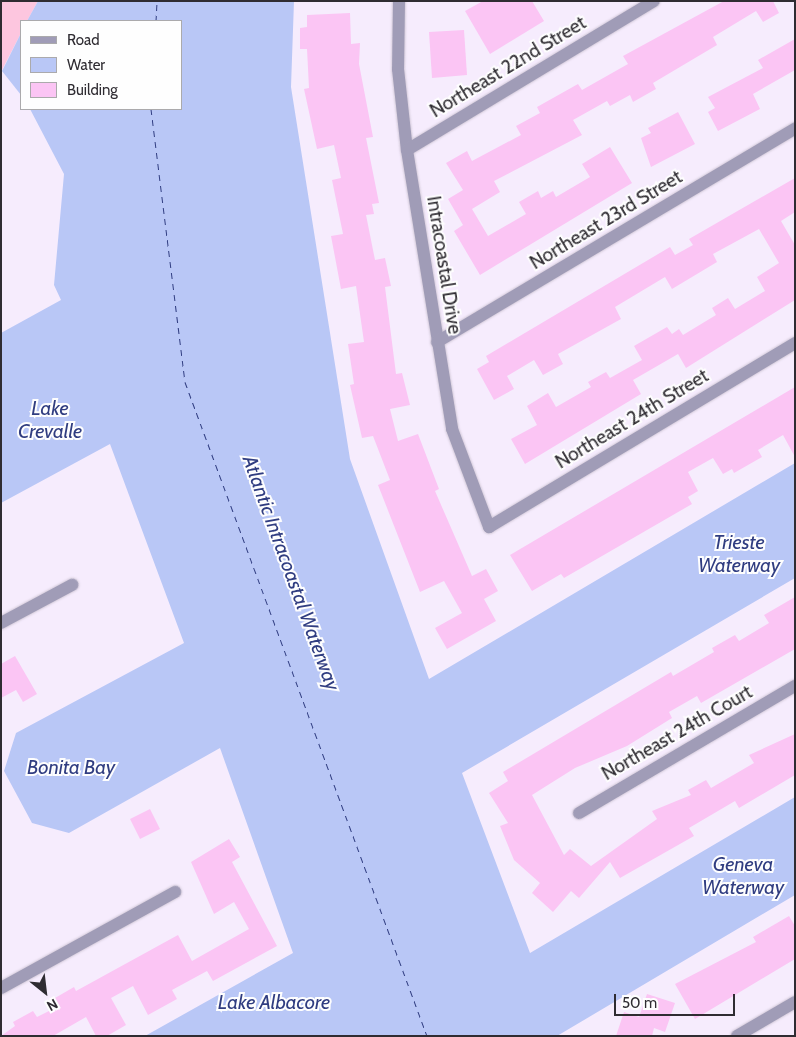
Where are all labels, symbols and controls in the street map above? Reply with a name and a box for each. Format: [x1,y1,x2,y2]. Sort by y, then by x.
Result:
street label: Northeast 22nd Street [426,11,590,123]
legend [20,20,182,110]
text: Road [67,31,100,49]
text: Water [67,56,105,74]
text: Building [67,81,118,99]
street label: Northeast 23rd Street [526,166,686,274]
street label: Intracoastal Drive [422,194,466,336]
street label: Northeast 24th Street [551,364,713,474]
water label: Lake Crevalle [18,397,82,444]
water label: Atlantic Intracoastal Waterway [237,452,345,694]
water label: Trieste Waterway [698,530,780,577]
street label: Northeast 24th Court [598,681,756,785]
water label: Bonita Bay [27,755,115,779]
water label: Geneva Waterway [702,853,784,900]
north arrow [20,967,70,1017]
scale bar [616,984,737,1016]
water label: Lake Albacore [218,990,330,1014]
text: 50 m [622,994,657,1012]
text: N [44,995,61,1015]

